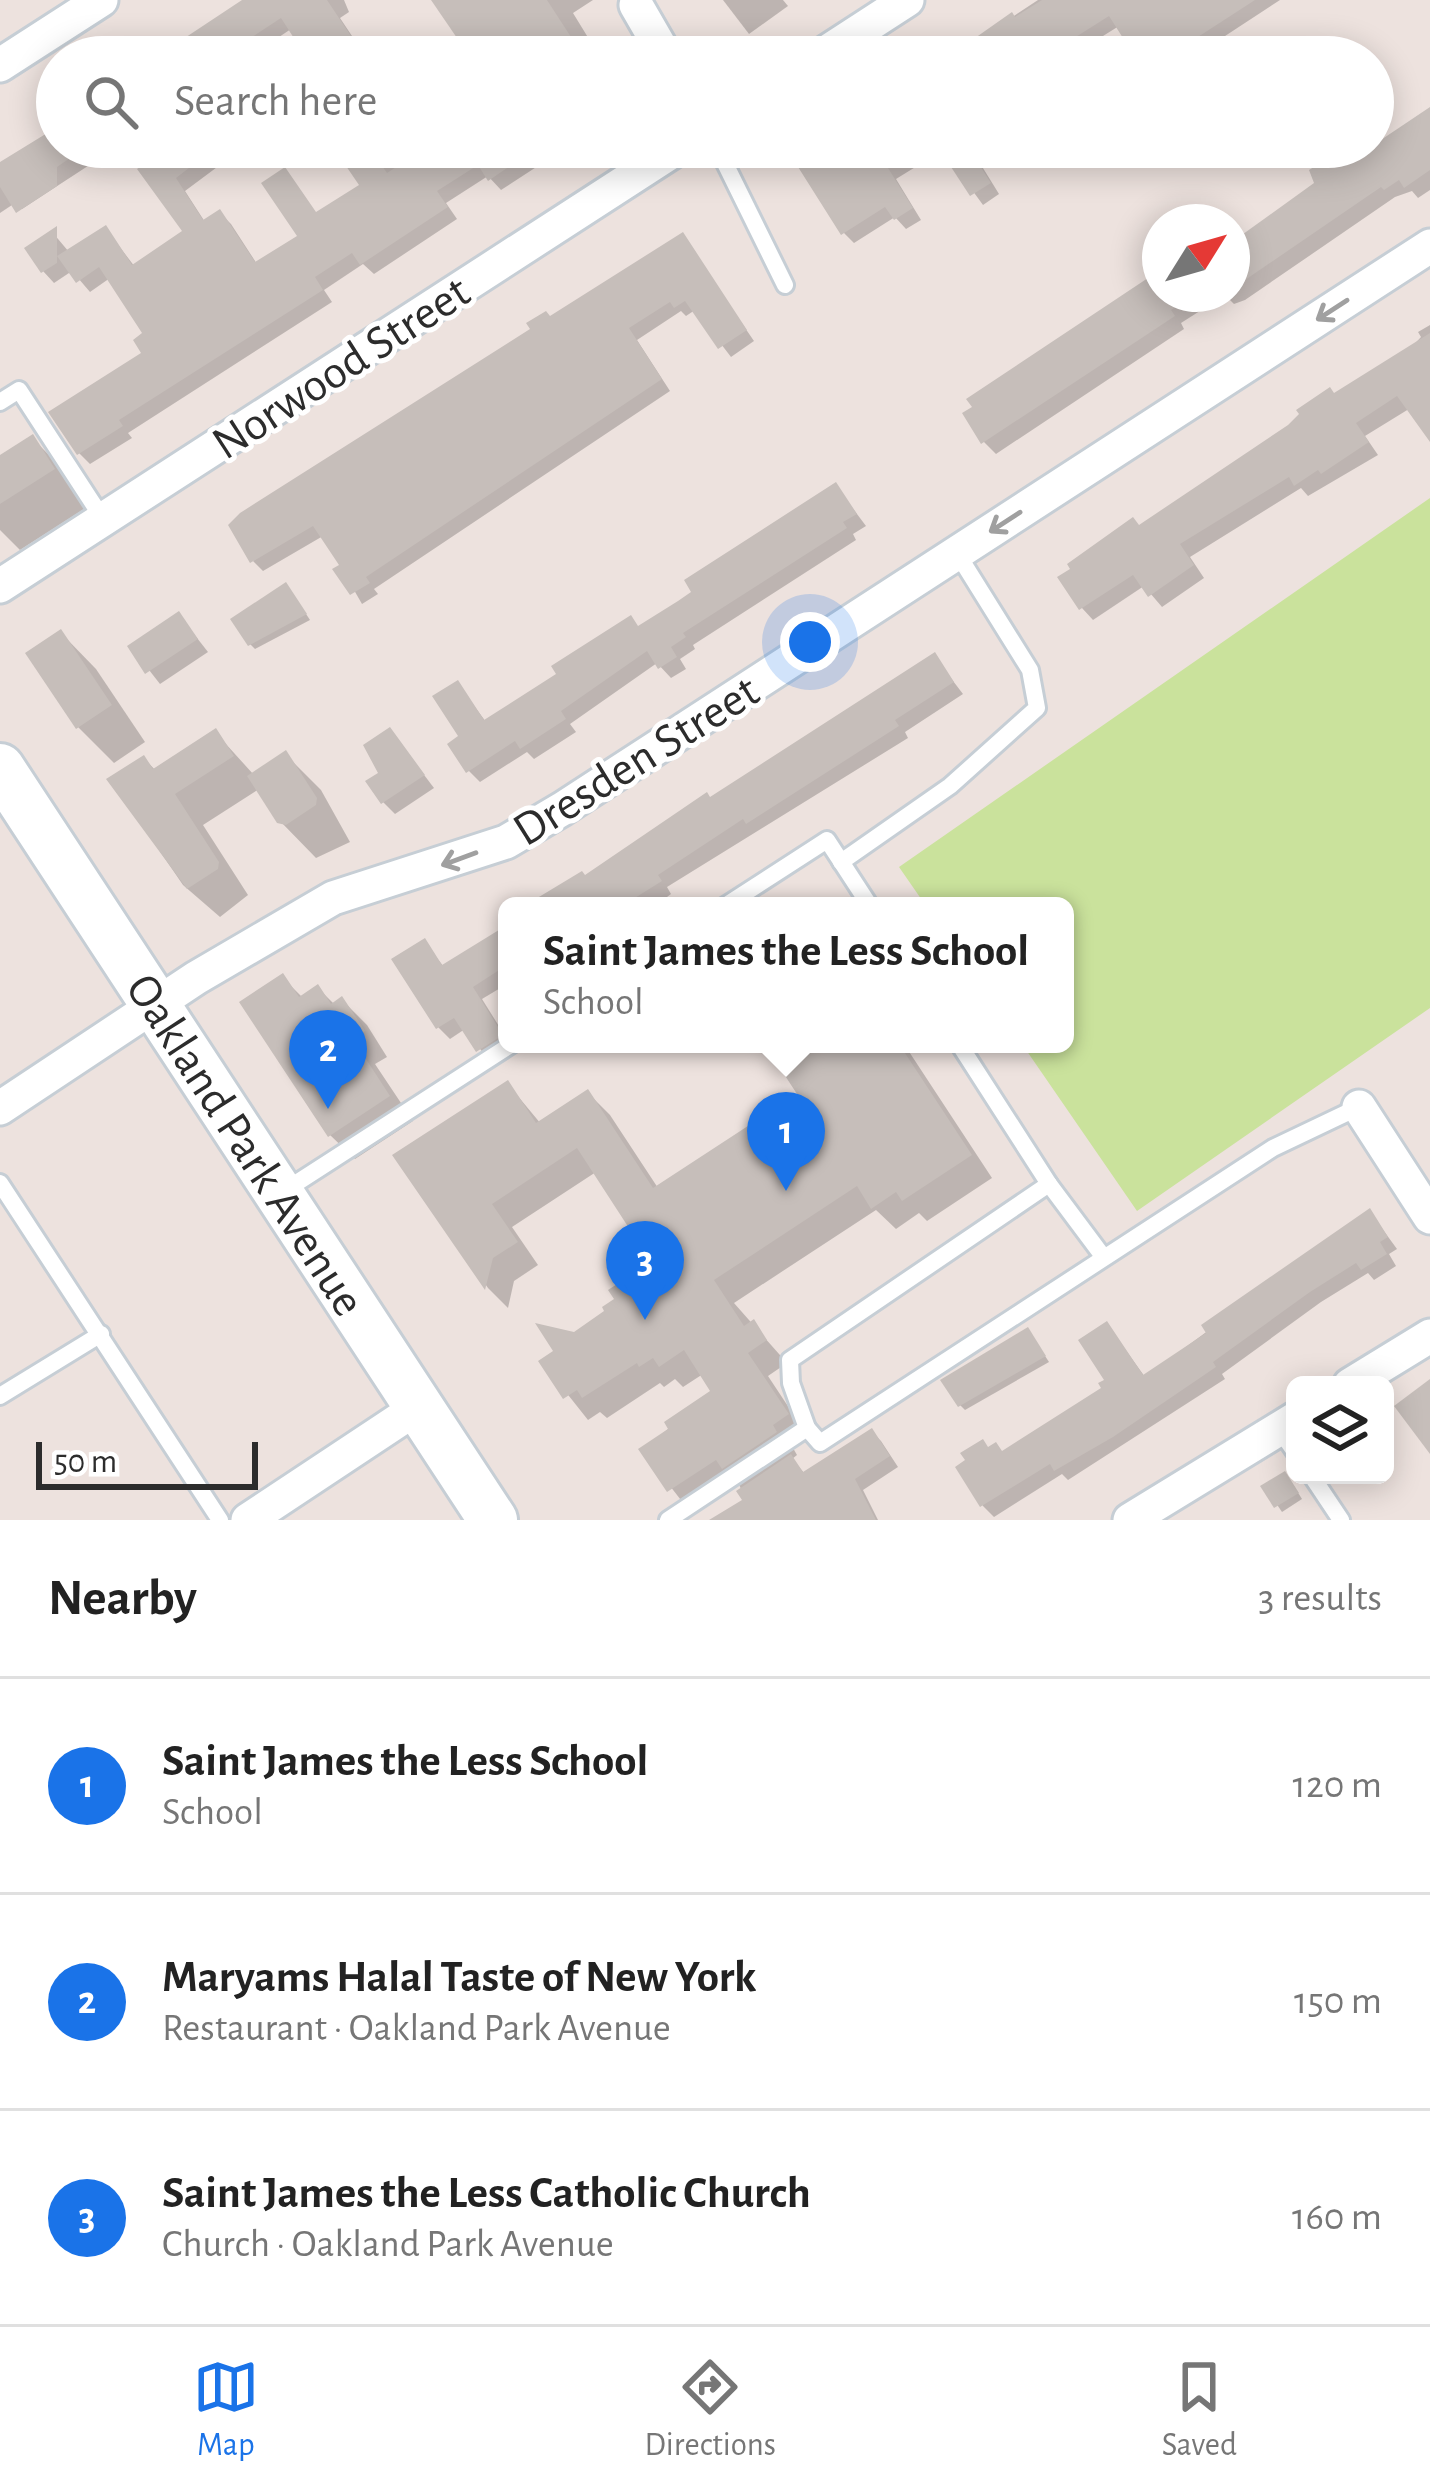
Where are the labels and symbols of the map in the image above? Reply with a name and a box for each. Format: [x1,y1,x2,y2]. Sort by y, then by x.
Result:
north arrow [1142,204,1250,312]
street label: Norwood Street [205,268,479,469]
one-way arrow [1315,297,1349,322]
one-way arrow [988,510,1022,535]
your location [780,612,840,672]
street label: Dresden Street [506,667,768,856]
one-way arrow [442,850,479,871]
street label: Oakland Park Avenue [116,966,373,1325]
pin: 2 [289,1010,367,1109]
pin: 1 [747,1092,825,1191]
pin: 3 [606,1221,684,1320]
scale bar [36,1436,258,1489]

